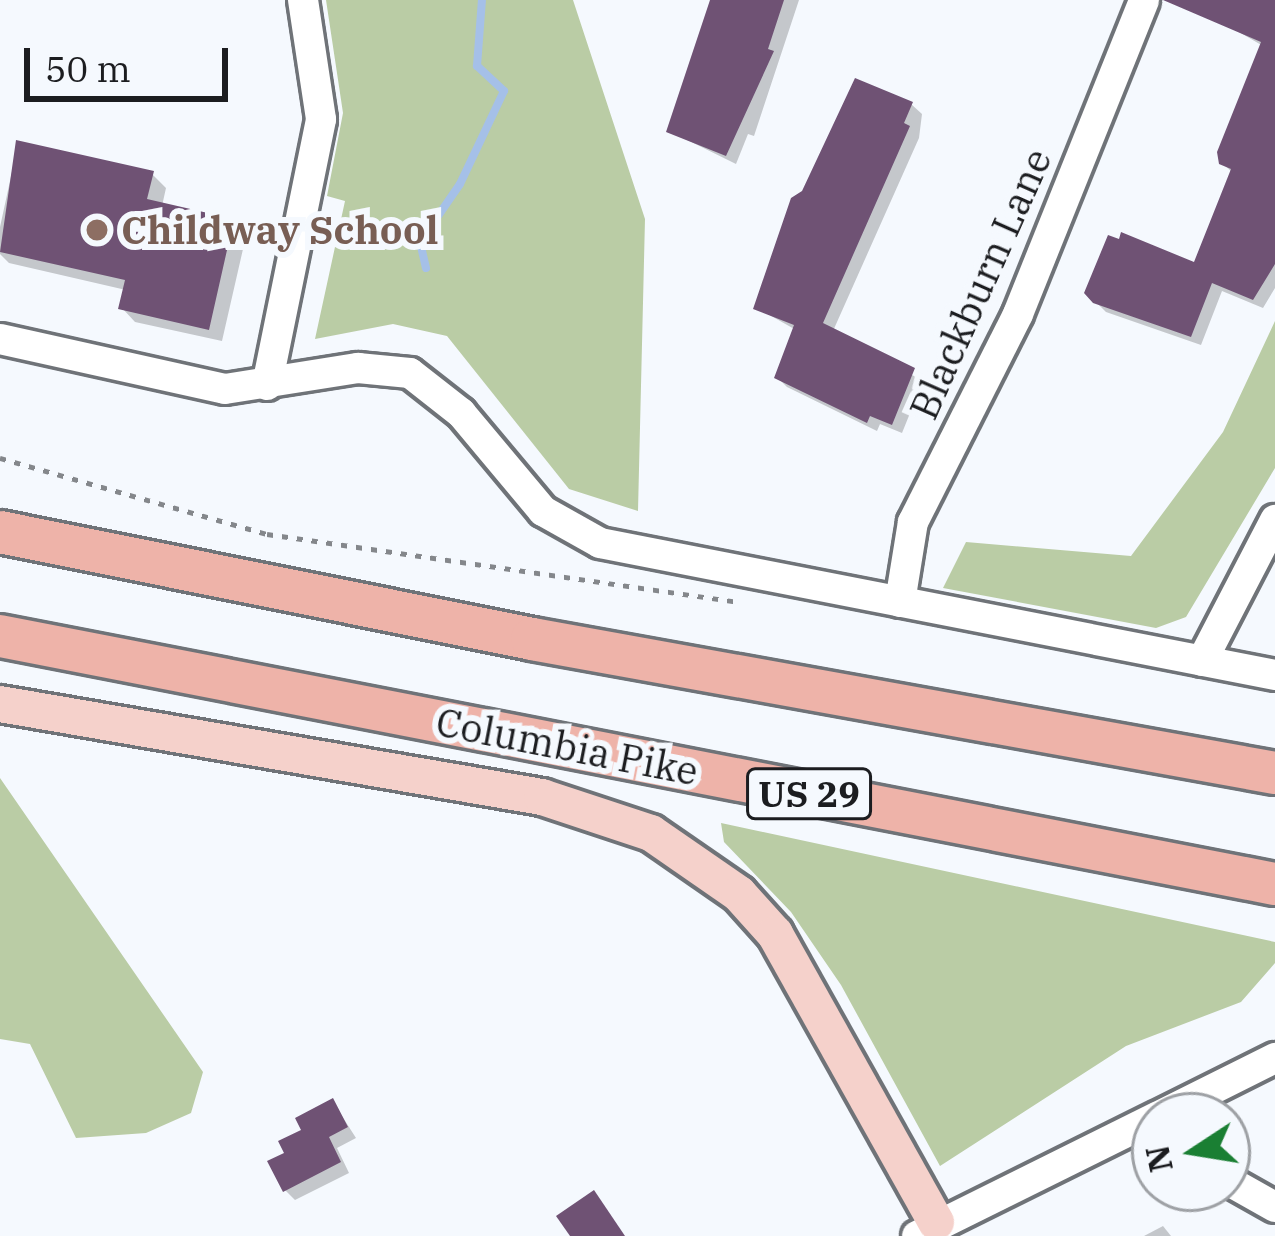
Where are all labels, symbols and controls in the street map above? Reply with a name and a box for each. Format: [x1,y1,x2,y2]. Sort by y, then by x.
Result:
scale bar [30,24,234,98]
text: 50 m [45,45,131,92]
street label: Blackburn Lane [900,142,1062,426]
place label: Childway School [121,207,438,253]
marker: Childway School [84,217,110,243]
street label: Columbia Pike [432,699,702,795]
road number: US 29 [746,764,872,824]
north arrow [1131,1092,1251,1212]
text: N [1134,1142,1182,1176]

